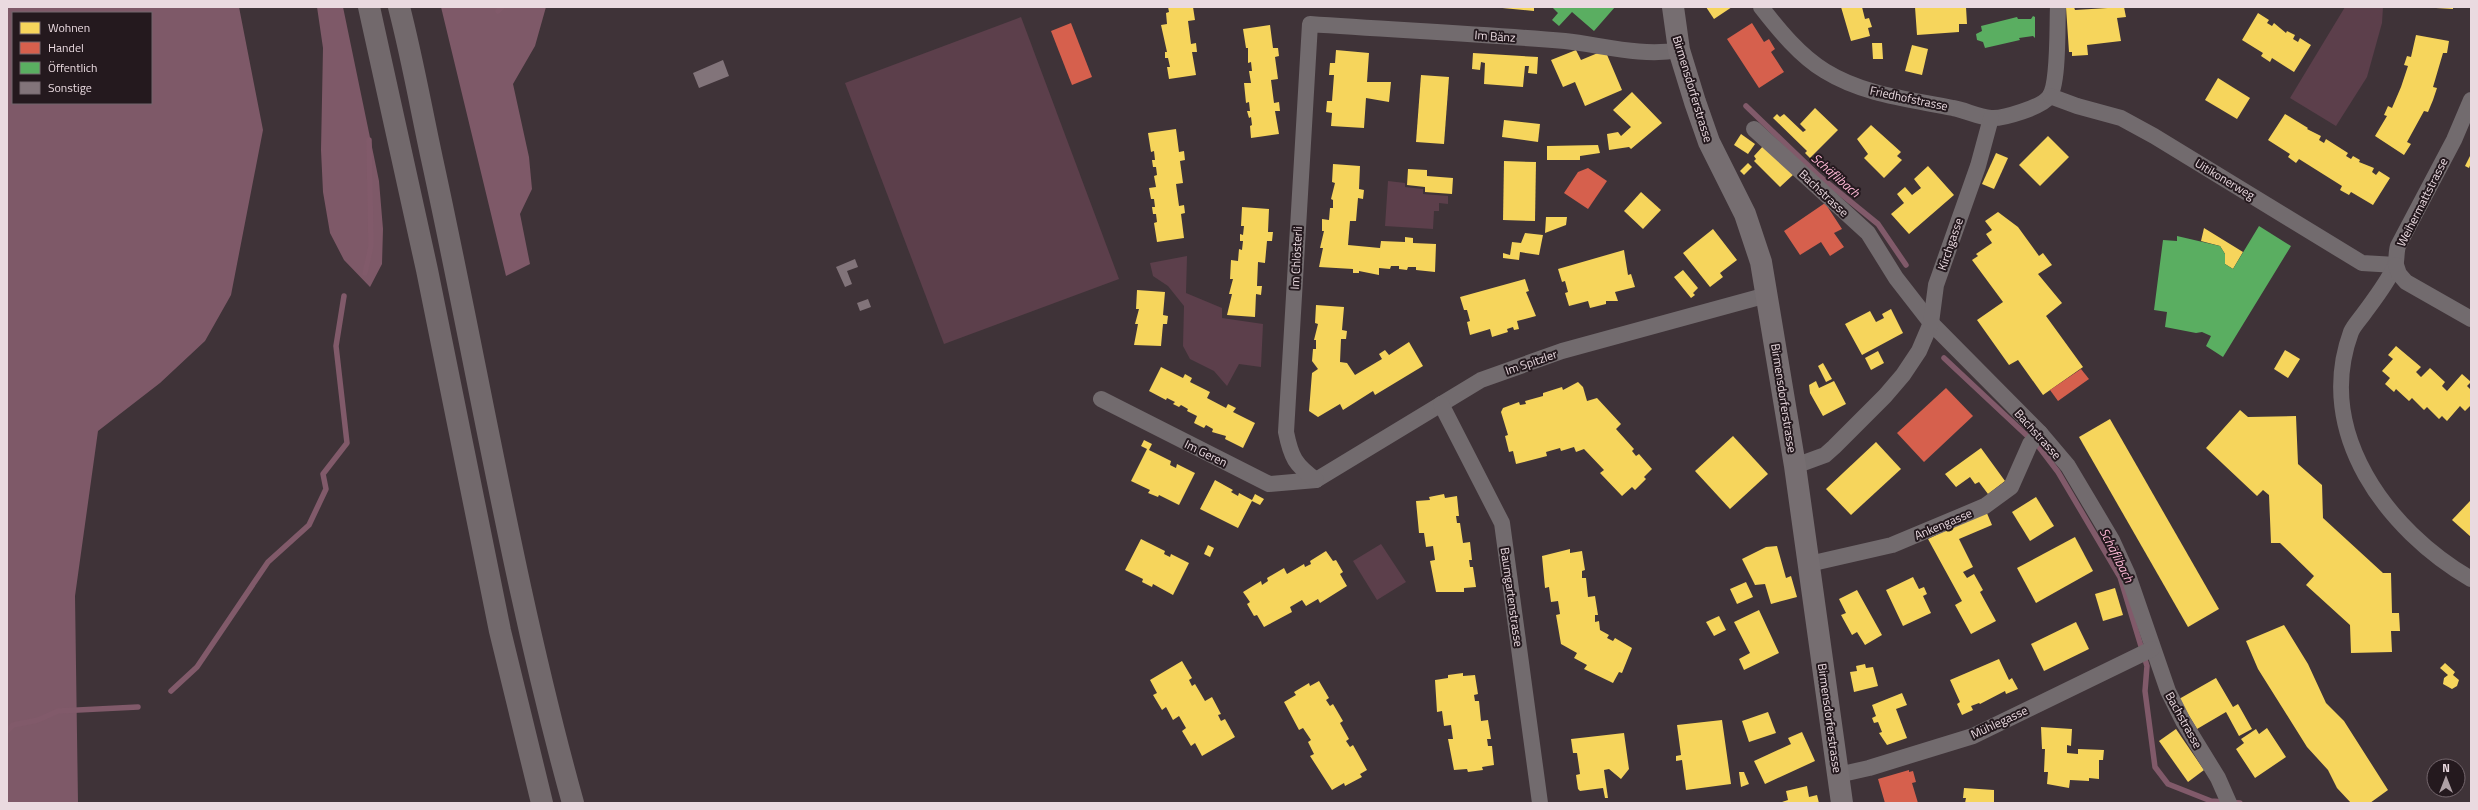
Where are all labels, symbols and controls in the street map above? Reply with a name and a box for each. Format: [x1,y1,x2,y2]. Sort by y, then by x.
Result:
legend [12,12,152,104]
text: Wohnen [48,18,90,37]
street label: Im Bänz [1474,25,1516,47]
street label: Birmensdorferstrasse [1668,33,1718,145]
text: Handel [48,38,84,57]
text: Öffentlich [48,58,98,77]
text: Sonstige [48,78,92,97]
street label: Friedhofstrasse [1868,80,1950,116]
water label: Schäflibach [1807,148,1865,202]
street label: Uitikonerweg [2191,154,2259,204]
street label: Weihermattstrasse [2391,154,2453,250]
street label: Bachstrasse [1795,165,1853,221]
street label: Kirchgasse [1932,215,1968,273]
street label: Im Chlösterli [1285,226,1307,290]
street label: Birmensdorferstrasse [1766,342,1802,454]
street label: Im Spitzler [1502,344,1560,380]
street label: Bachstrasse [2010,405,2066,463]
street label: Im Geren [1181,434,1231,472]
street label: Ankengasse [1911,503,1975,545]
water label: Schäflibach [2095,524,2140,586]
street label: Baumgartenstrasse [1496,546,1528,648]
street label: Birmensdorferstrasse [1813,662,1847,774]
street label: Bachstrasse [2161,688,2207,752]
street label: Mühlegasse [1967,700,2031,744]
north arrow [2426,758,2466,798]
text: N [2442,760,2450,776]

